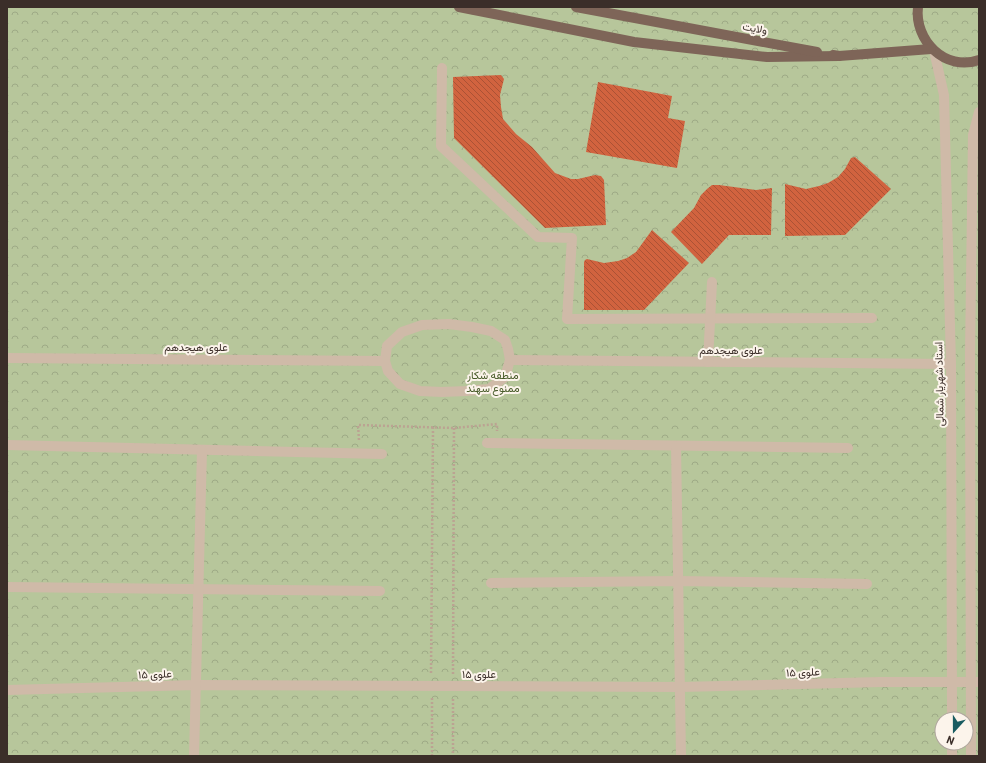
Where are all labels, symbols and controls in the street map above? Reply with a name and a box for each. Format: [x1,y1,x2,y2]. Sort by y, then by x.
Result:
street label: ولایت [742,19,769,37]
street label: علوی هیجدهم [164,340,228,355]
street label: استاد شهریار شمالی [931,342,947,426]
street label: علوی هیجدهم [699,343,763,358]
park label: منطقه شکار ممنوع سهند [466,368,520,396]
street label: علوی ۱۵ [786,664,820,680]
street label: علوی ۱۵ [138,666,172,682]
street label: علوی ۱۵ [462,667,496,681]
north arrow [934,711,974,751]
text: N [944,733,956,748]

